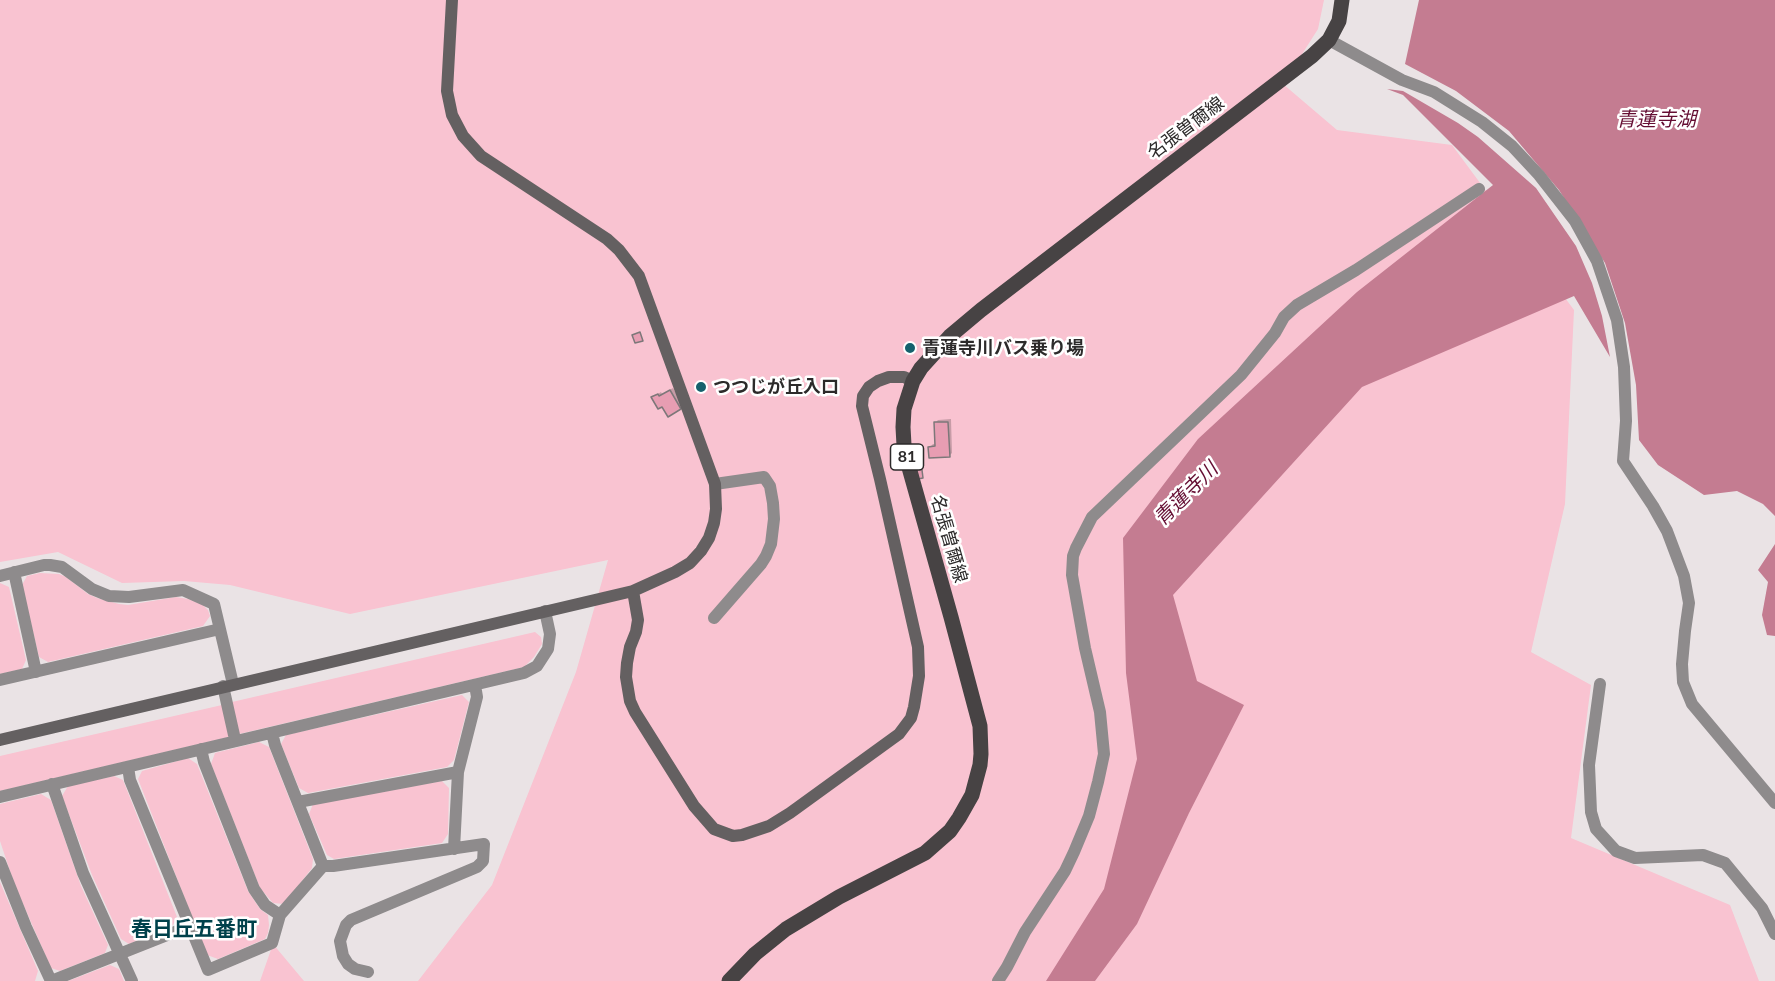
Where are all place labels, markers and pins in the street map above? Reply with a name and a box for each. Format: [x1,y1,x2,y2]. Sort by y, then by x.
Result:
place label: 青蓮寺川バス乗り場 [922,337,1084,359]
marker: 青蓮寺川バス乗り場 [903,341,917,355]
place label: つつじが丘入口 [713,376,839,398]
marker: つつじが丘入口 [694,380,708,394]

